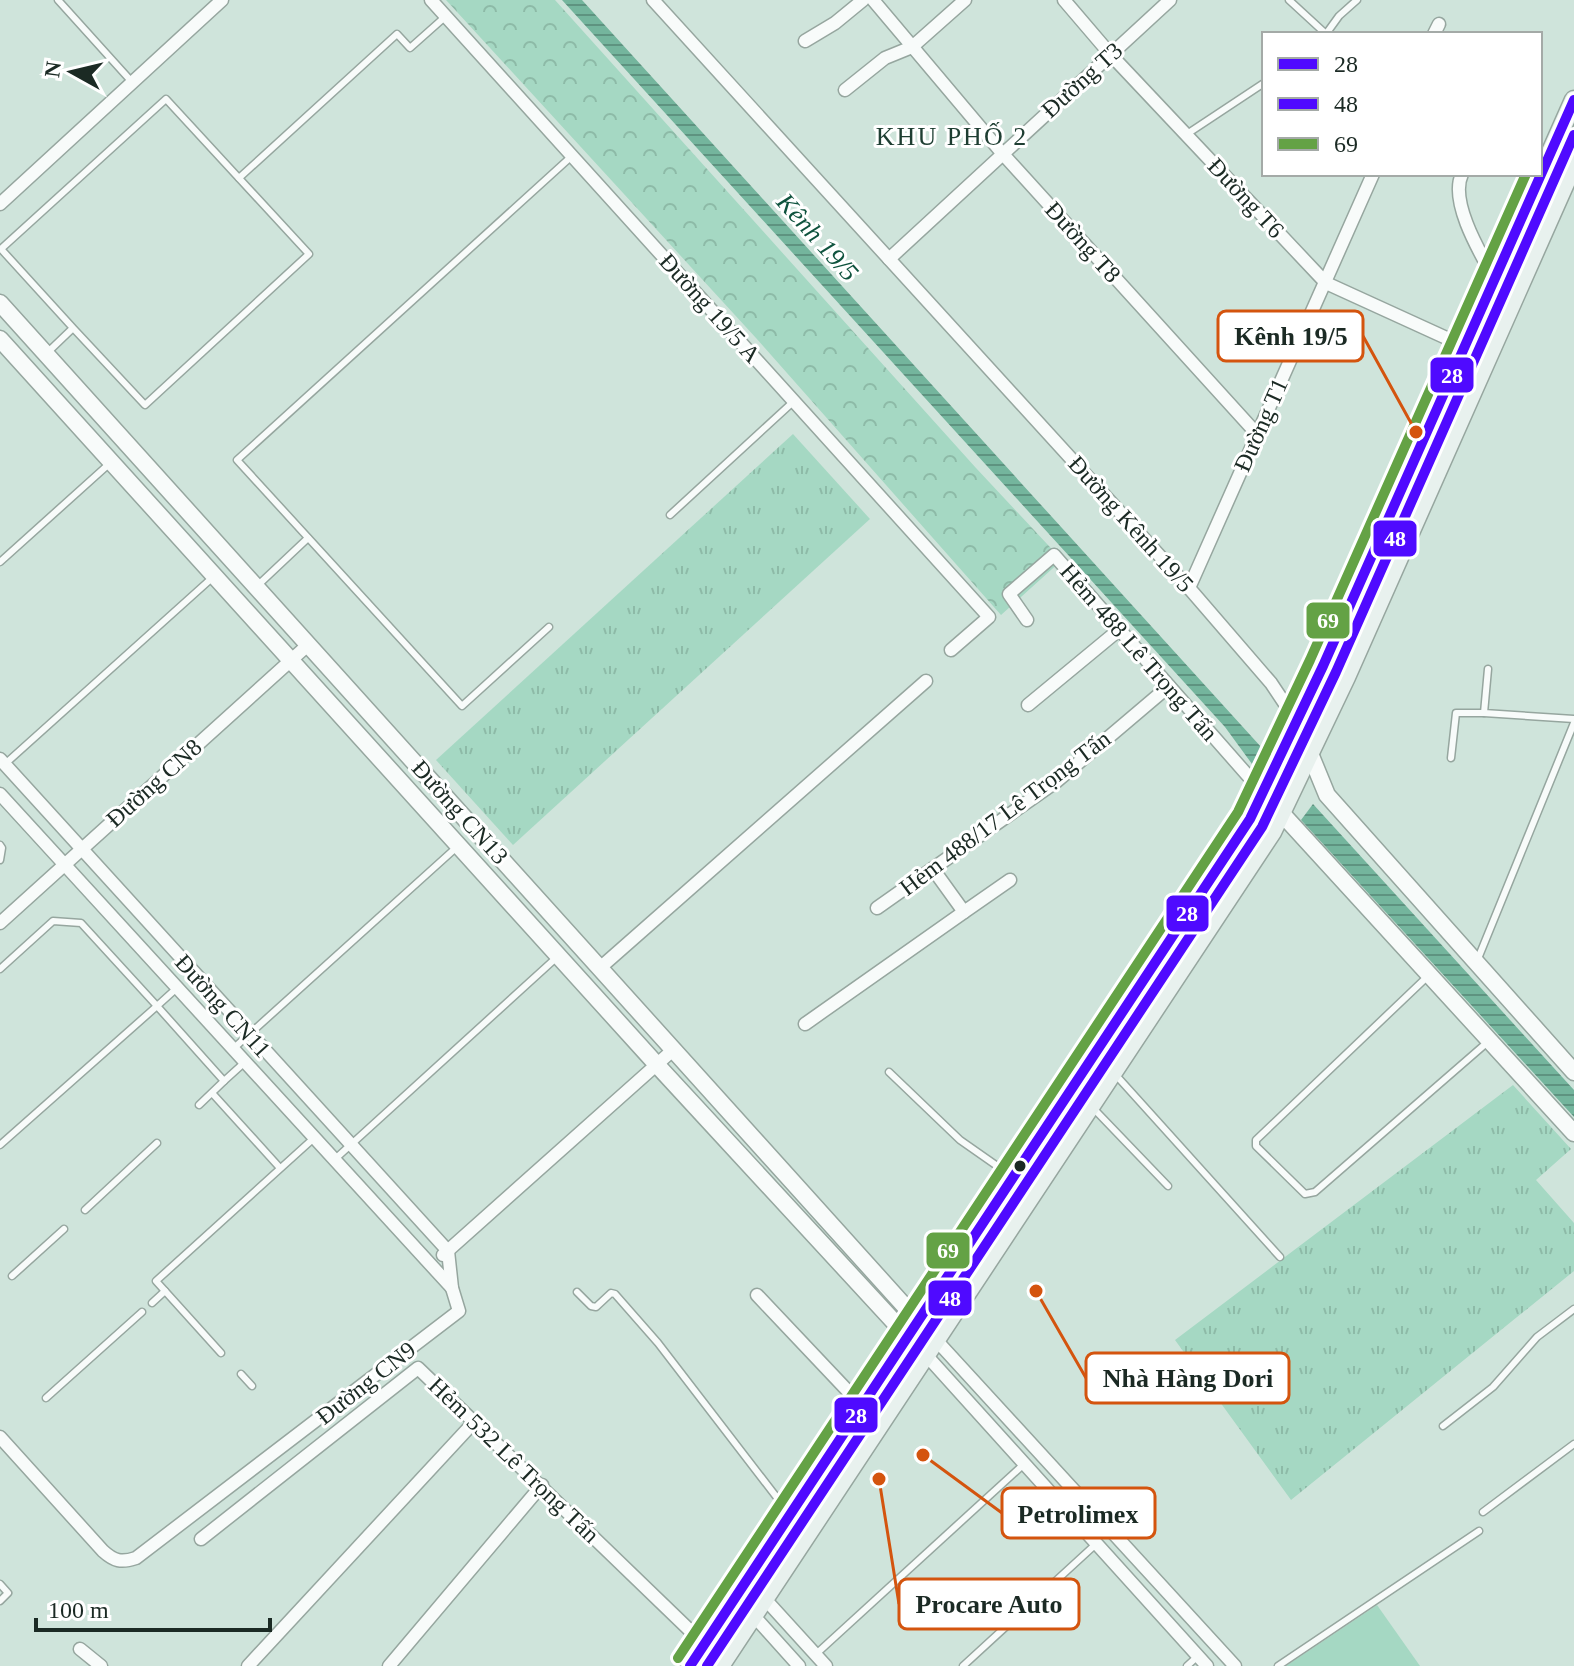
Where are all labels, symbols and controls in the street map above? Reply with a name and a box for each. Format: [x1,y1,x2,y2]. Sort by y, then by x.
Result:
north arrow [32,32,112,112]
legend [1262,32,1542,176]
street label: Đường T3 [1036,37,1128,123]
text: 28 [1334,51,1358,77]
text: N [39,60,66,79]
text: 48 [1334,91,1358,117]
district label: KHU PHỐ 2 [876,122,1028,151]
text: 69 [1334,131,1358,157]
street label: Đường T6 [1203,153,1289,243]
water label: Kênh 19/5 [770,187,864,287]
street label: Đường T8 [1040,196,1126,288]
street label: Đường 19/5 A [654,248,766,368]
callout: Kênh 19/5 [1218,311,1363,361]
text: Kênh 19/5 [1234,322,1348,351]
line badge: 28 [1429,356,1475,394]
text: 28 [1441,363,1463,388]
street label: Đường T1 [1229,374,1293,476]
street label: Đường Kênh 19/5 [1063,451,1199,597]
line badge: 48 [1372,519,1418,558]
text: 48 [1384,526,1406,551]
street label: Hẻm 488 Lê Trọng Tấn [1055,558,1223,746]
line badge: 69 [1305,601,1351,640]
text: 69 [1317,608,1339,633]
street label: Hẻm 488/17 Lê Trọng Tấn [895,725,1115,901]
street label: Đường CN8 [101,734,207,832]
street label: Đường CN13 [407,755,513,869]
line badge: 28 [1165,894,1210,933]
text: 28 [1176,901,1198,926]
street label: Đường CN11 [170,949,276,1063]
unlabelled marker [1012,1158,1028,1174]
line badge: 69 [925,1231,971,1270]
text: 69 [937,1238,959,1263]
line badge: 48 [927,1279,973,1317]
text: 48 [939,1286,961,1311]
street label: Đường CN9 [311,1336,421,1430]
callout: Nhà Hàng Dori [1086,1353,1289,1403]
text: Nhà Hàng Dori [1103,1364,1273,1393]
street label: Hẻm 532 Lê Trọng Tấn [424,1372,604,1548]
line badge: 28 [833,1396,879,1434]
text: 28 [845,1403,867,1428]
callout: Petrolimex [1002,1488,1155,1538]
text: Petrolimex [1018,1500,1138,1529]
callout: Procare Auto [899,1579,1079,1629]
scale bar [36,1582,270,1632]
text: Procare Auto [915,1590,1063,1619]
text: 100 m [48,1597,109,1623]

